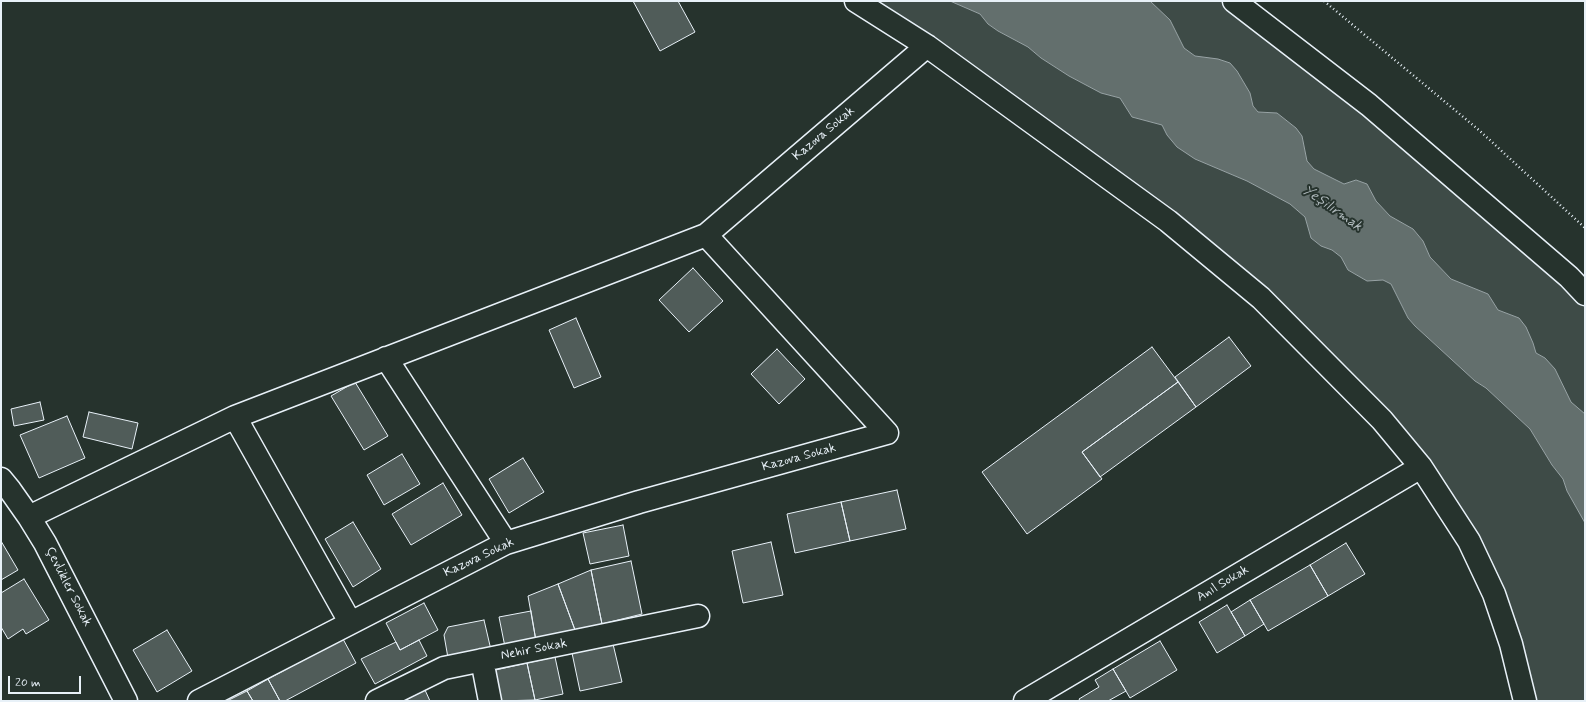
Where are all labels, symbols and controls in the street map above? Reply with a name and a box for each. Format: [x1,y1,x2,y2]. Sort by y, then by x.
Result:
street label: Kazova Sokak [790,104,858,164]
water label: Yeşilırmak [1299,182,1365,236]
street label: Kazova Sokak [760,441,838,475]
street label: Kazova Sokak [441,535,517,581]
street label: Çevlikler Sokak [41,545,95,629]
street label: Anıl Sokak [1194,562,1252,606]
street label: Nehir Sokak [499,636,569,664]
scale bar [10,668,83,694]
text: 20 m [15,675,41,691]

